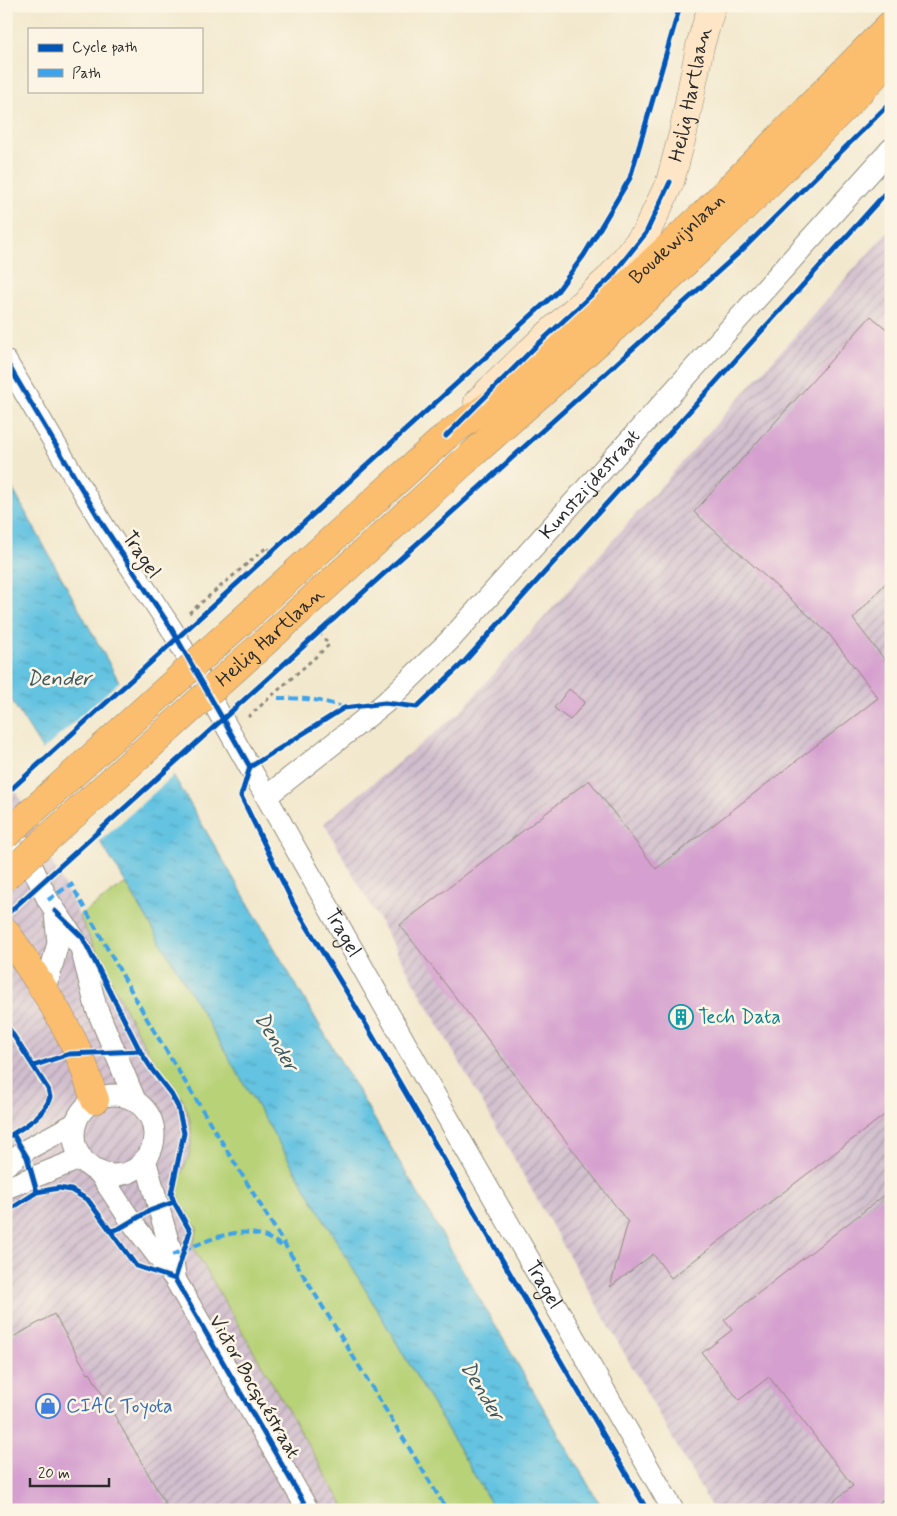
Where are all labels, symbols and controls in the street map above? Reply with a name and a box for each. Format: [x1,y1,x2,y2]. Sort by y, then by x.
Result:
street label: Heilig Hartlaan [662,23,719,165]
legend [28,28,202,92]
text: Cycle path [72,38,137,58]
text: Path [72,64,101,84]
street label: Boudewijnlaan [623,187,731,290]
street label: Kunstzijdestraat [533,423,646,545]
street label: Tragel [114,526,167,585]
street label: Heilig Hartlaan [210,581,330,693]
water label: Dender [27,665,94,693]
street label: Tragel [319,904,368,962]
building icon: Tech Data [668,1004,694,1030]
place label: Tech Data [698,1004,781,1031]
water label: Dender [247,1007,306,1079]
street label: Tragel [519,1255,568,1314]
street label: Victor Bocquéstraat [202,1310,306,1464]
water label: Dender [453,1356,512,1428]
shop icon: CIAC Toyota [35,1393,61,1419]
place label: CIAC Toyota [66,1393,173,1420]
scale bar [30,1456,109,1488]
text: 20 m [38,1464,70,1484]

